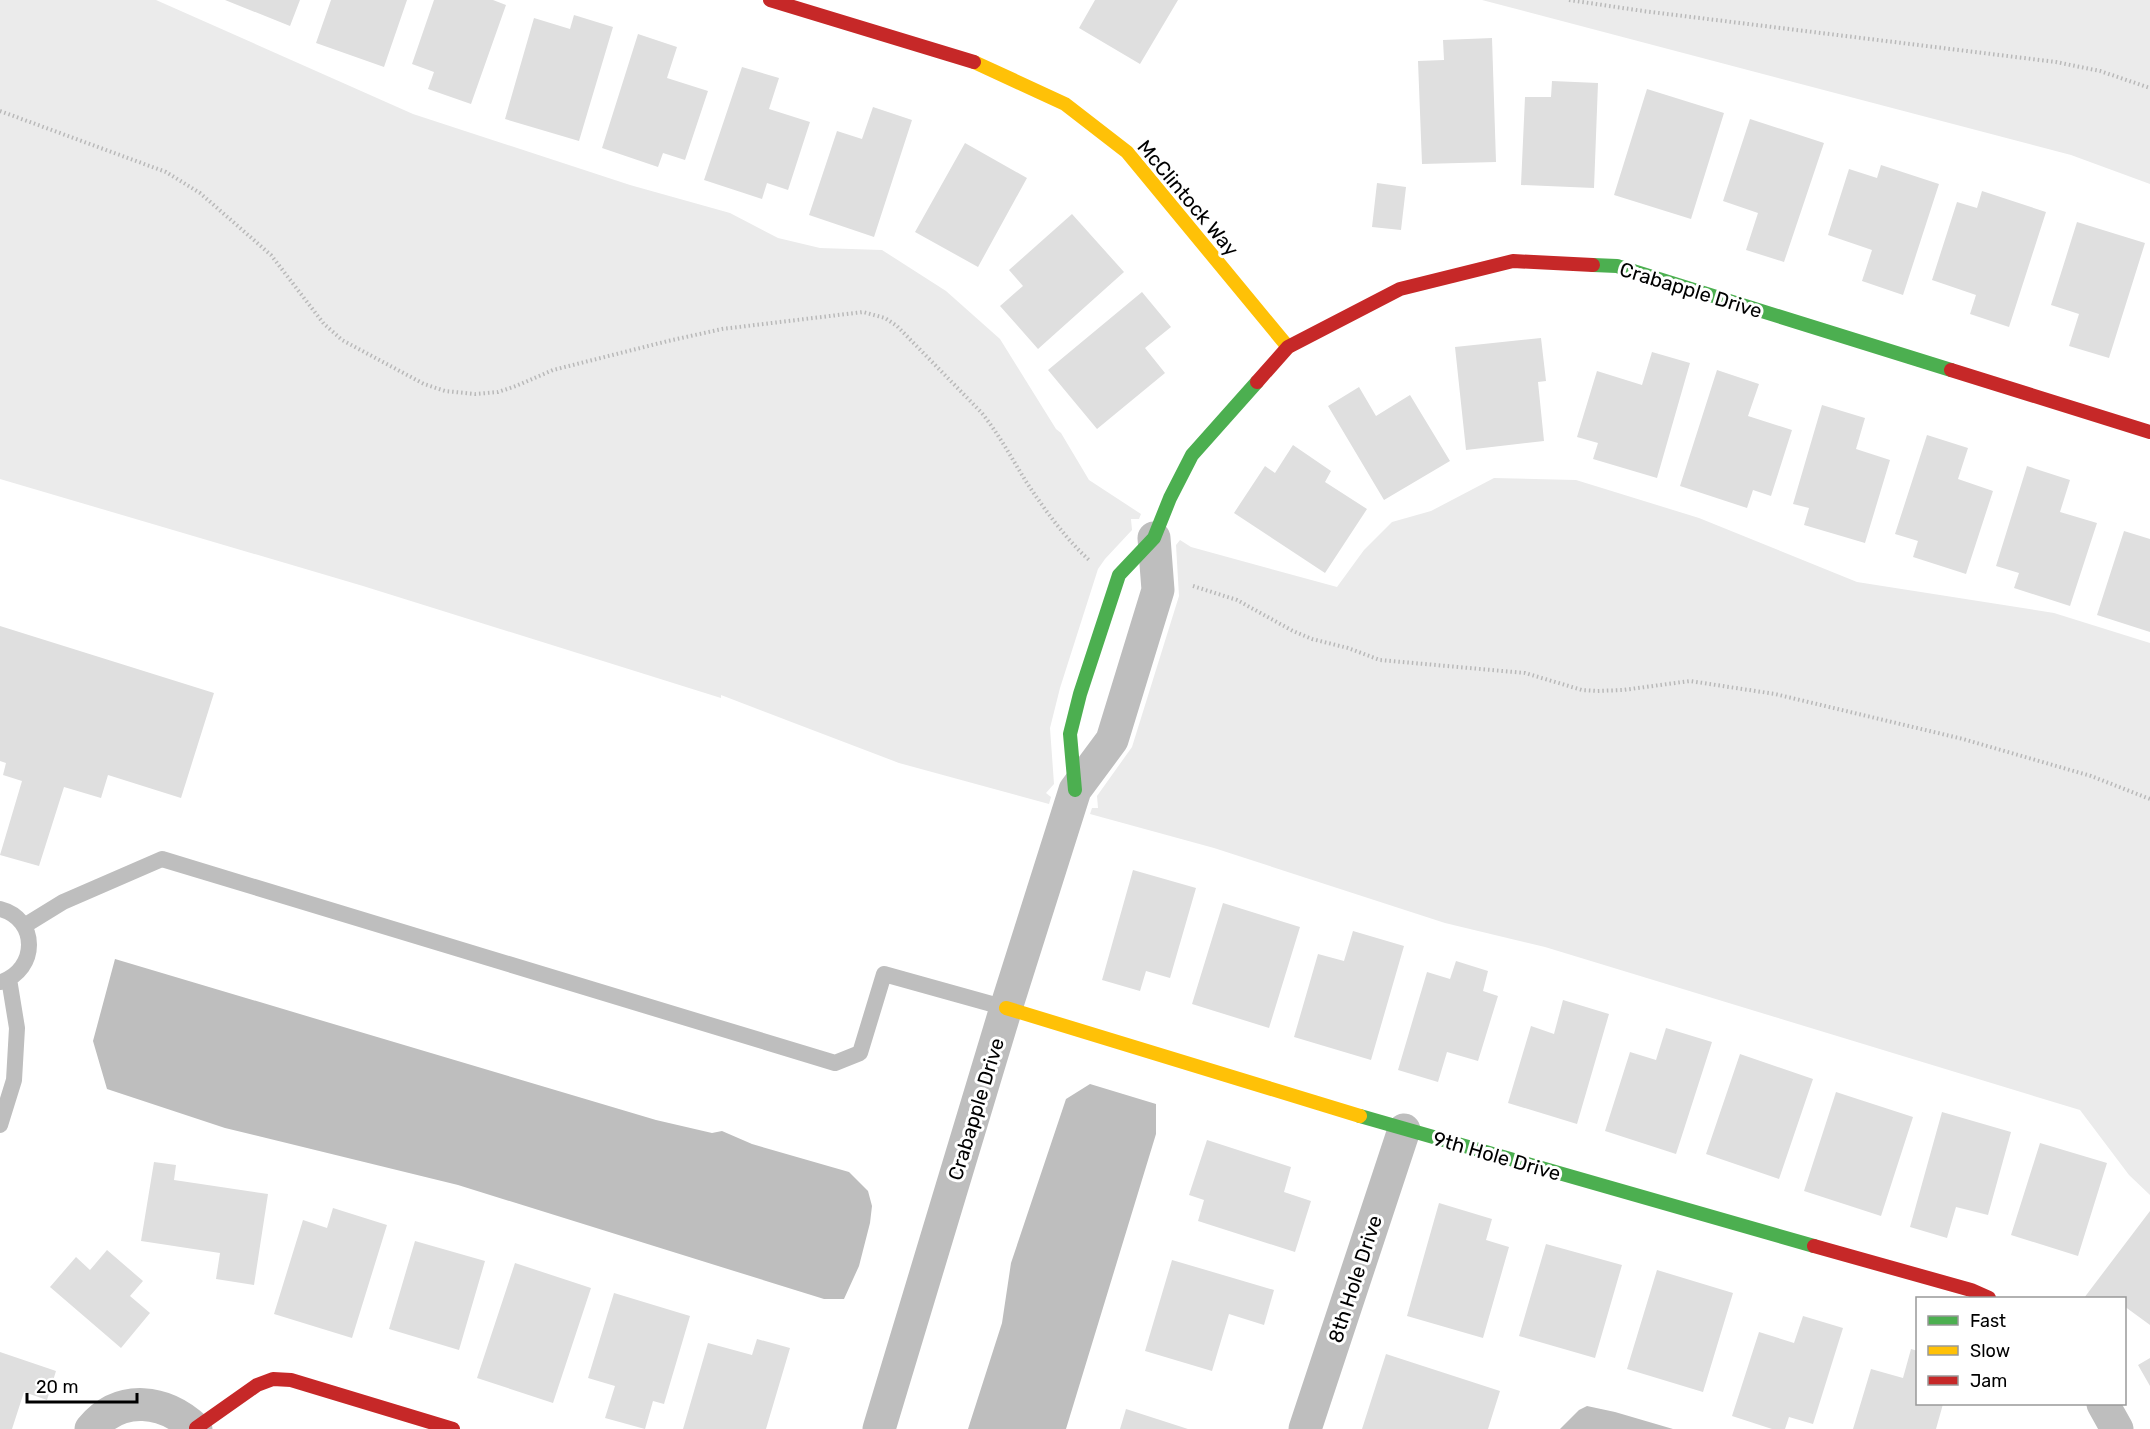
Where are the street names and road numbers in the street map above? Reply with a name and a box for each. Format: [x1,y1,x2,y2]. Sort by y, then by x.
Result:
street label: McClintock Way [1132,135,1244,261]
street label: Crabapple Drive [1617,257,1765,323]
street label: Crabapple Drive [943,1035,1009,1183]
street label: 9th Hole Drive [1430,1126,1564,1186]
street label: 8th Hole Drive [1323,1212,1387,1346]

